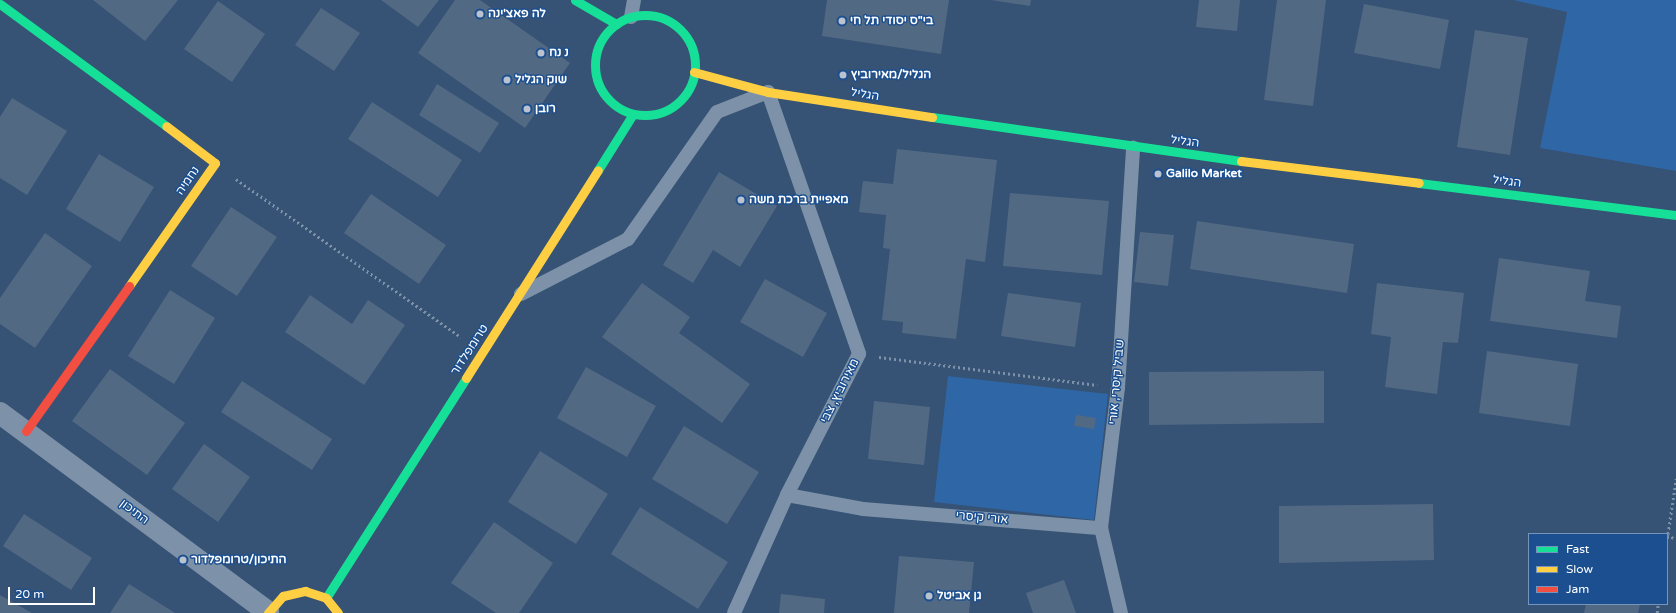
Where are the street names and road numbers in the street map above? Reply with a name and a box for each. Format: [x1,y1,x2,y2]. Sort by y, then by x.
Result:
street label: הגליל [850,86,880,104]
street label: הגליל [1170,133,1200,151]
street label: נחמיה [173,164,203,198]
street label: הגליל [1492,173,1522,191]
street label: טרומפלדור [448,322,492,378]
street label: שביל קיסרי, אורי [1106,339,1128,425]
street label: מאירוביץ, צבי [818,356,862,426]
street label: התיכון [117,496,151,528]
street label: אורי קיסרי [955,509,1009,527]

